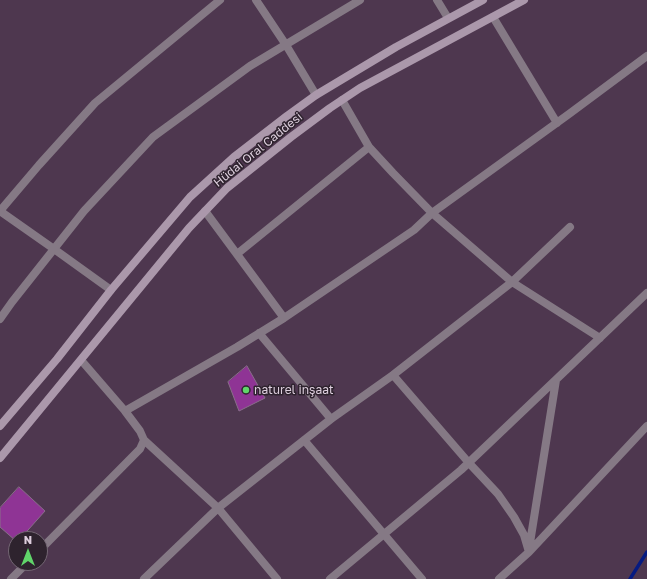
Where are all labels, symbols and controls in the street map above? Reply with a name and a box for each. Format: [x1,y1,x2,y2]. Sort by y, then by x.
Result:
street label: Hüdai Oral Caddesi [211,110,305,190]
place label: naturel inşaat [254,383,334,397]
marker: naturel inşaat [241,385,251,395]
north arrow [8,531,48,571]
text: N [24,533,32,546]

